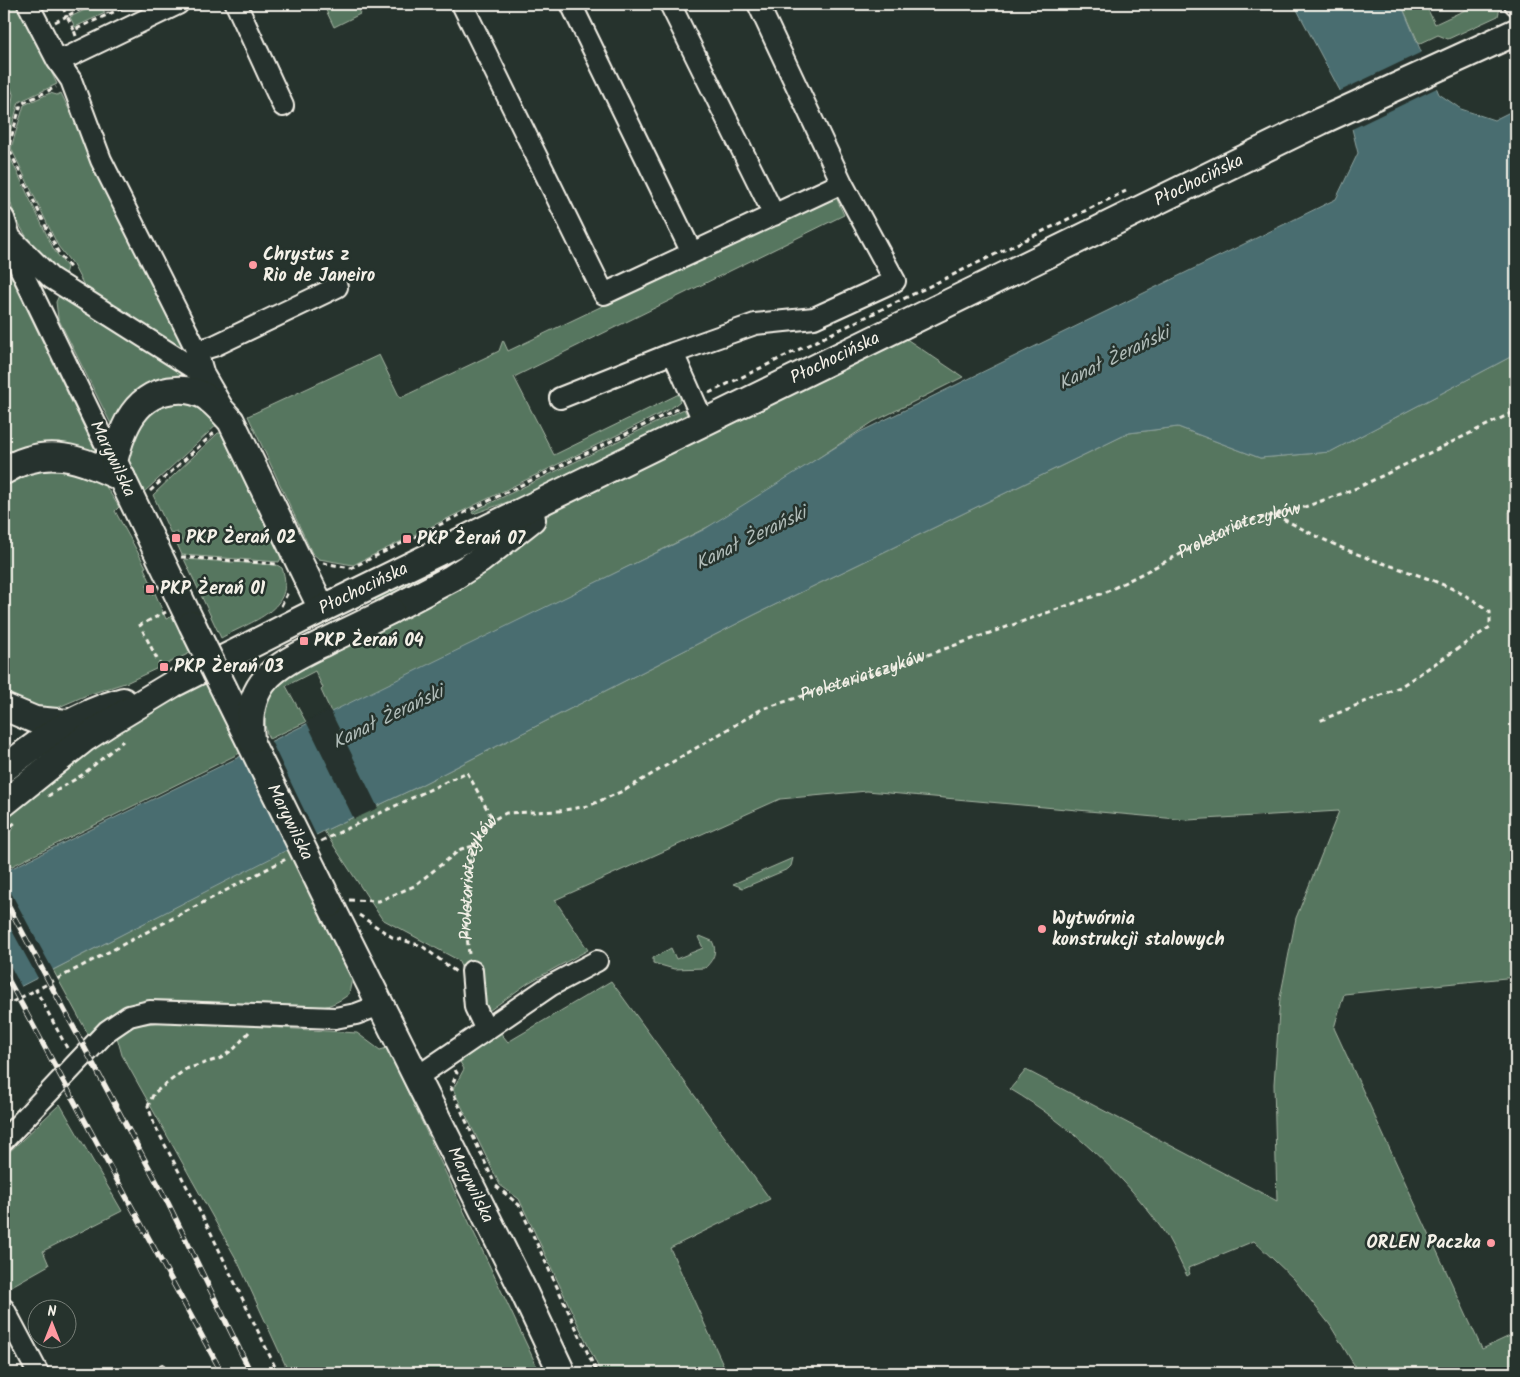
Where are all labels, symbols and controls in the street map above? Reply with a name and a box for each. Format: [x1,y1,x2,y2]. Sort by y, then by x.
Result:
street label: Płochocińska [1149,146,1249,215]
place label: Chrystus z Rio de Janeiro [263,241,375,291]
marker: Chrystus z Rio de Janeiro [247,259,259,271]
water label: Kanał Żerański [1053,317,1179,399]
street label: Płochocińska [785,324,885,393]
street label: Marywilska [81,416,143,502]
street label: Proletariatczyków [1173,494,1305,567]
water label: Kanał Żerański [690,497,816,579]
place label: PKP Żerań 02 [186,524,296,553]
place label: PKP Żerań 07 [417,525,526,554]
marker: PKP Żerań 02 [170,532,182,544]
marker: PKP Żerań 07 [401,533,413,545]
street label: Płochocińska [314,554,413,623]
place label: PKP Żerań 01 [160,575,266,604]
marker: PKP Żerań 01 [144,583,156,595]
place label: PKP Żerań 04 [314,627,424,656]
marker: PKP Żerań 04 [298,635,310,647]
street label: Proletariatczyków [796,642,930,710]
place label: PKP Żerań 03 [174,653,284,682]
marker: PKP Żerań 03 [158,661,170,673]
water label: Kanał Żerański [327,676,453,758]
street label: Marywilska [258,779,321,866]
street label: Proletariatczyków [451,807,506,942]
place label: Wytwórnia konstrukcji stalowych [1052,905,1225,955]
marker: Wytwórnia konstrukcji stalowych [1036,923,1048,935]
street label: Marywilska [439,1141,502,1228]
place label: ORLEN Paczka [1366,1229,1481,1258]
marker: ORLEN Paczka [1485,1237,1497,1249]
north arrow [28,1300,78,1350]
text: N [48,1301,57,1323]

